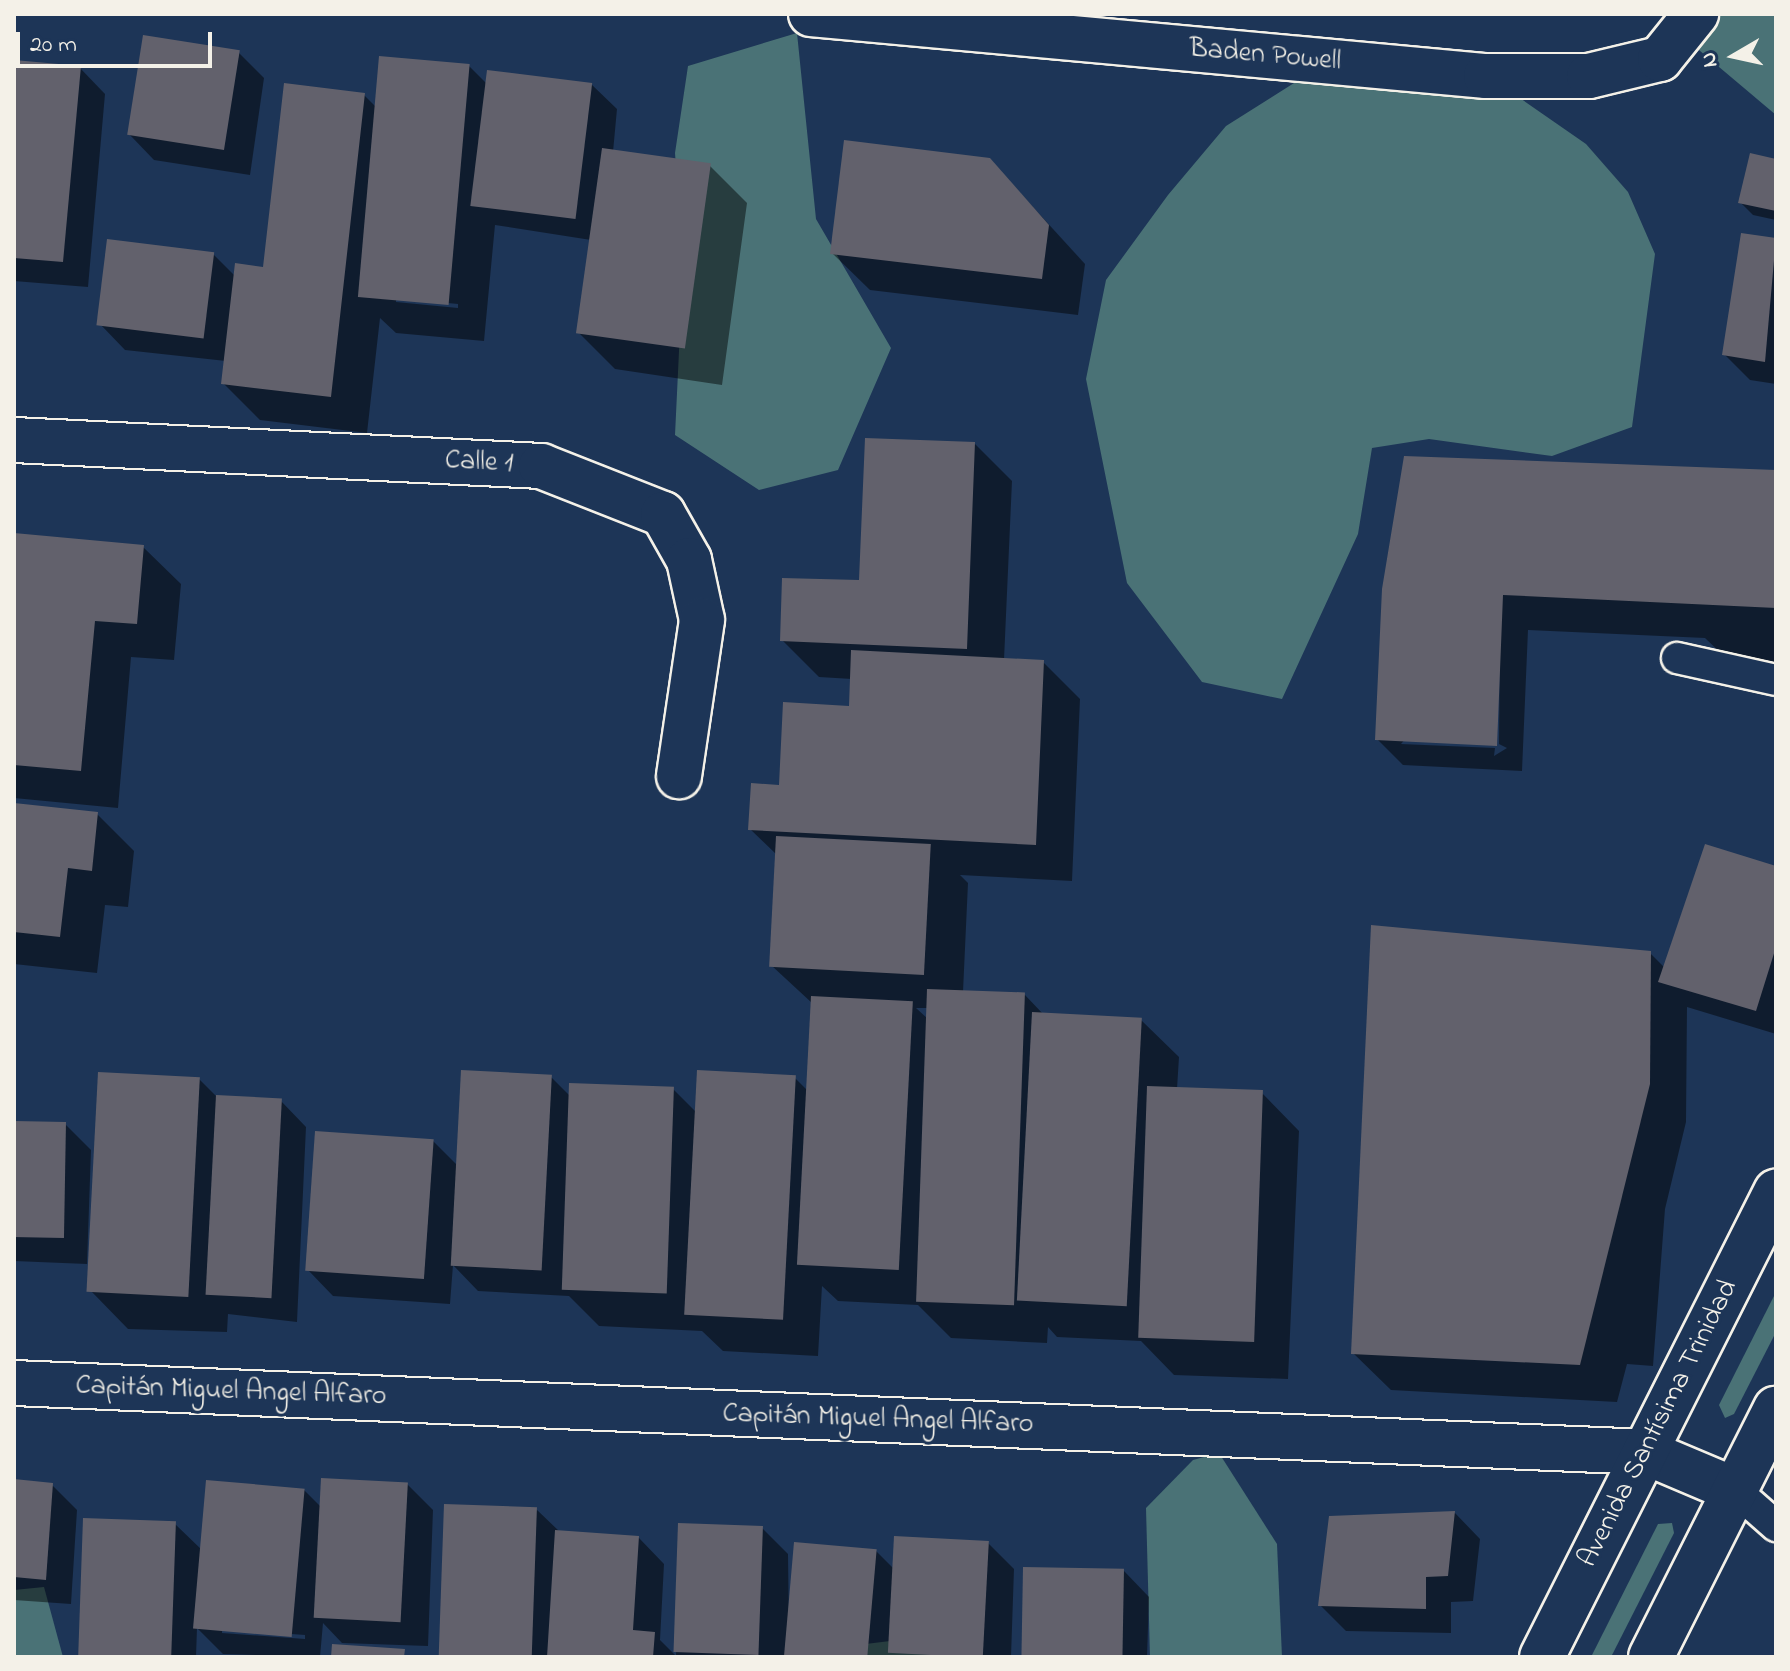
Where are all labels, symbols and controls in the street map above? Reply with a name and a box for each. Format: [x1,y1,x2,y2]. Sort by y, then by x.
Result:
scale bar [20,16,216,66]
north arrow [1694,16,1774,96]
text: 20 m [30,28,77,63]
street label: Baden Powell [1188,33,1342,79]
text: N [1693,50,1727,70]
street label: Calle 1 [444,444,514,482]
street label: Avenida Santísima Trinidad [1572,1275,1746,1573]
street label: Capitán Miguel Angel Alfaro [75,1370,387,1414]
street label: Capitán Miguel Angel Alfaro [722,1398,1034,1442]

